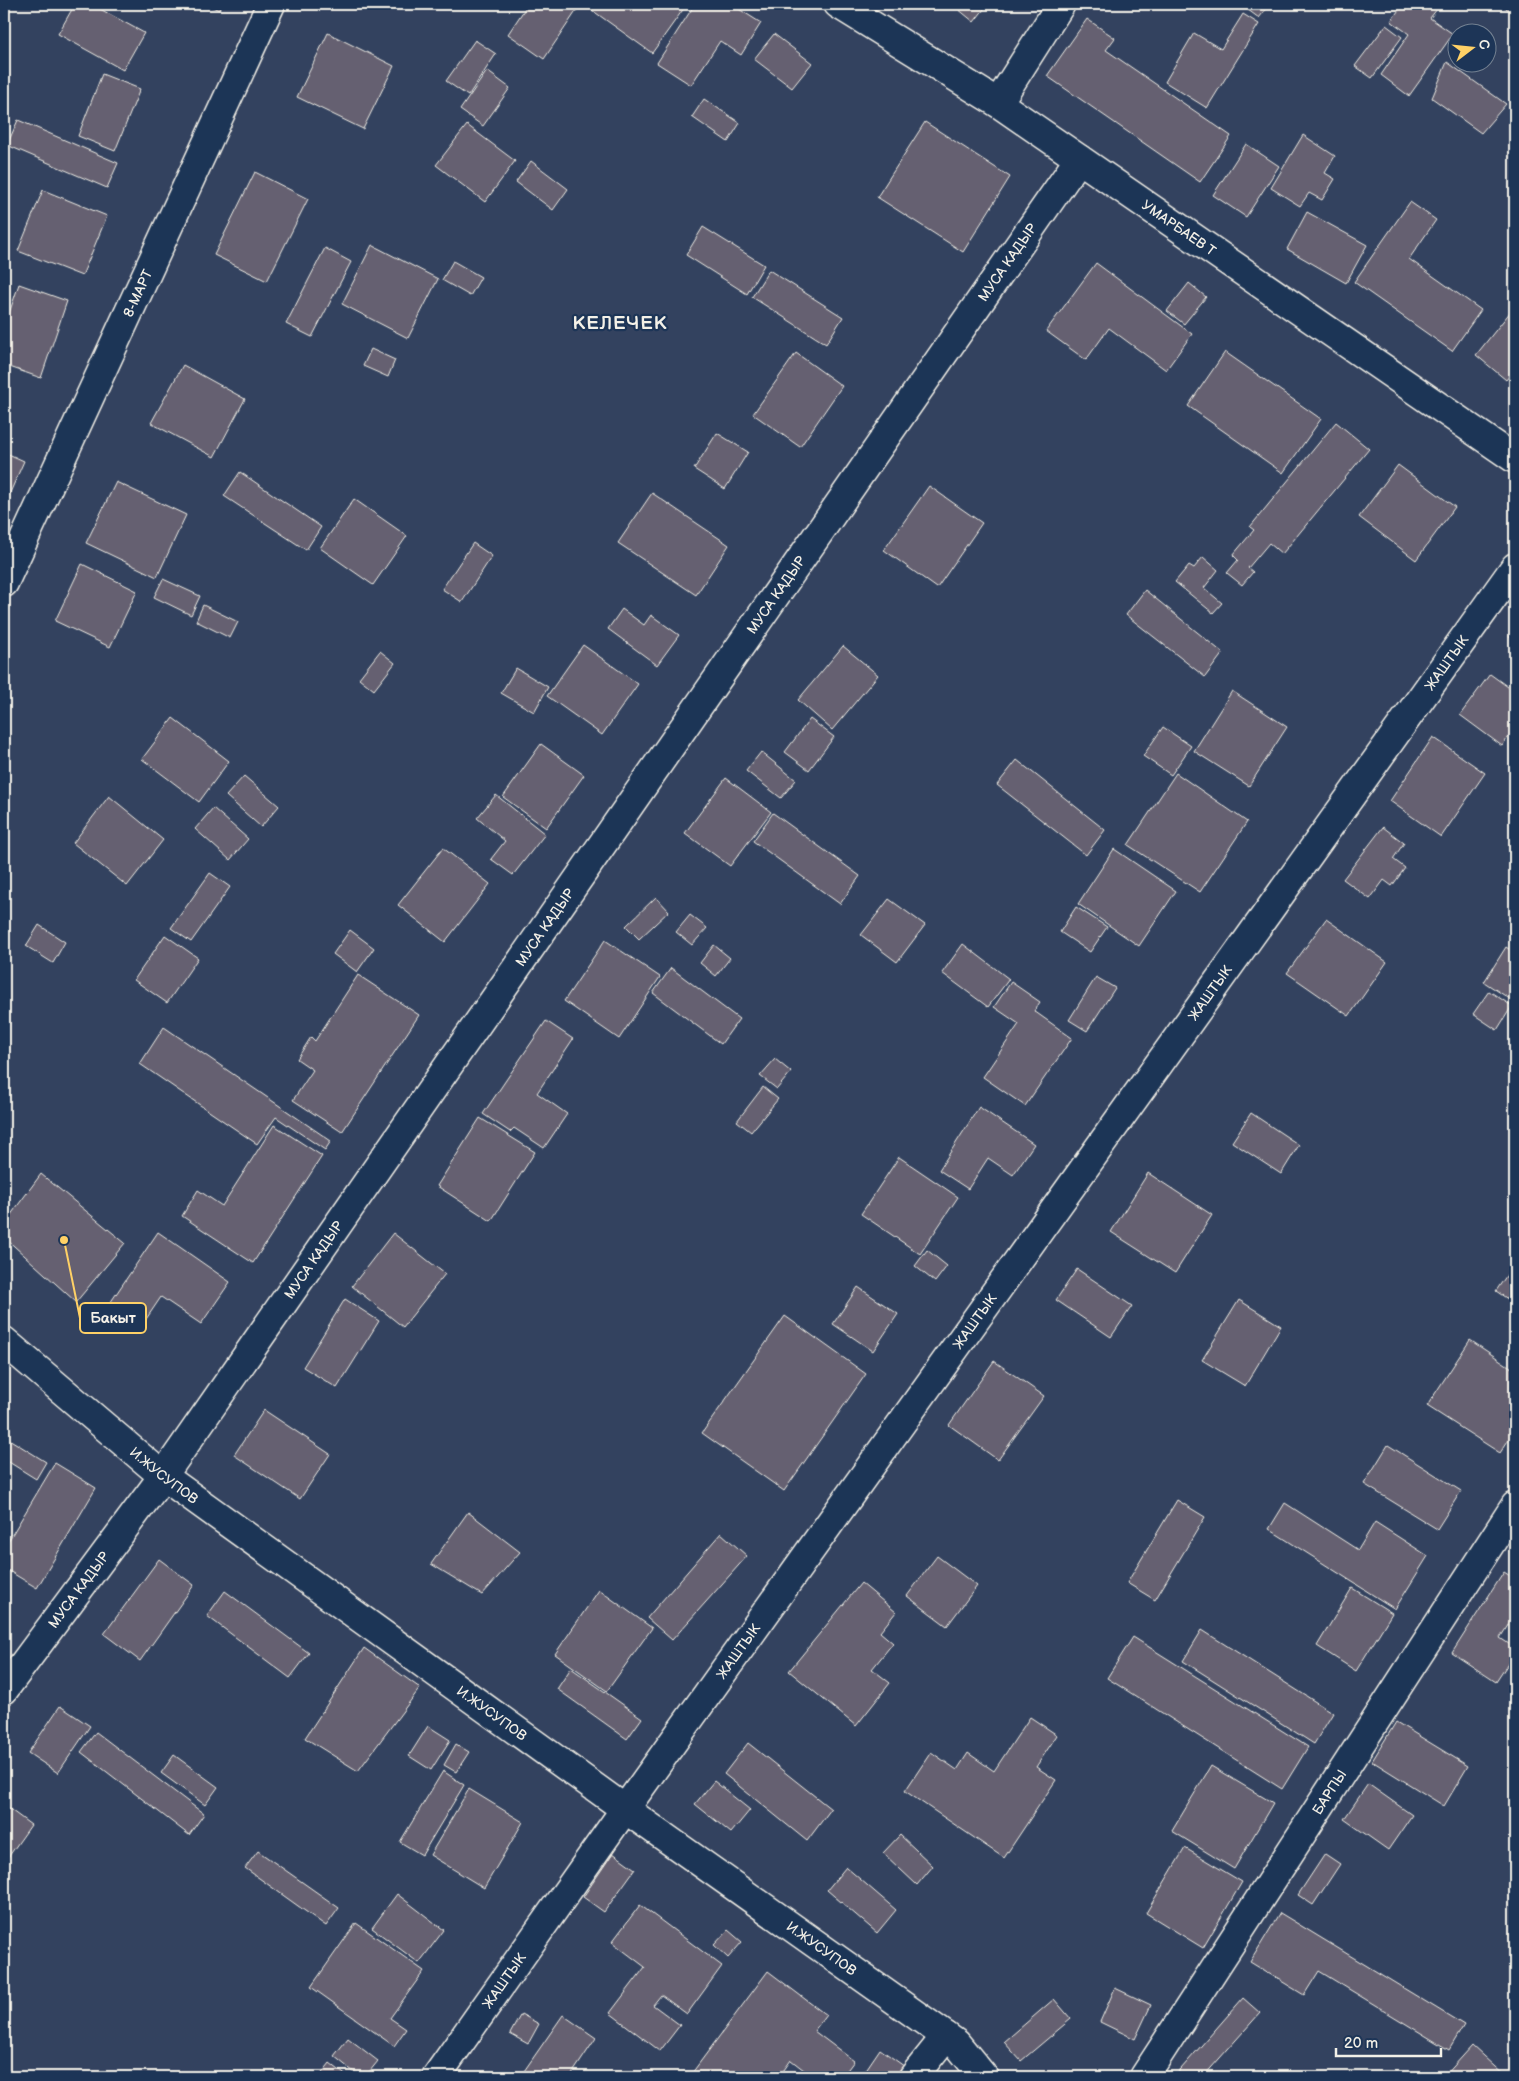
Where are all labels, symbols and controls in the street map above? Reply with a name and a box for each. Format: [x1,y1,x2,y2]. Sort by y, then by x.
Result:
north arrow [1446,22,1496,72]
text: С [1475,38,1494,52]
street label: УМАРБАЕВ Т [1138,197,1220,260]
street label: МУСА КАДЫР [975,220,1041,305]
street label: 8-МАРТ [120,266,157,320]
district label: КЕЛЕЧЕК [573,312,667,335]
street label: МУСА КАДЫР [743,553,809,637]
street label: ЖАШТЫК [1421,631,1473,694]
street label: МУСА КАДЫР [512,885,578,970]
street label: ЖАШТЫК [1185,961,1236,1024]
street label: МУСА КАДЫР [281,1218,347,1302]
street label: ЖАШТЫК [949,1290,1001,1353]
callout: Бакыт [80,1303,146,1333]
text: Бакыт [90,1309,137,1328]
street label: И.ЖУСУПОВ [126,1444,201,1508]
street label: МУСА КАДЫР [45,1548,113,1632]
street label: ЖАШТЫК [713,1620,765,1683]
street label: И.ЖУСУПОВ [453,1683,530,1744]
street label: БАРПЫ [1309,1767,1350,1818]
street label: И.ЖУСУПОВ [783,1918,860,1979]
street label: ЖАШТЫК [479,1949,530,2012]
scale bar [1336,2026,1442,2058]
text: 20 m [1344,2034,1378,2053]

